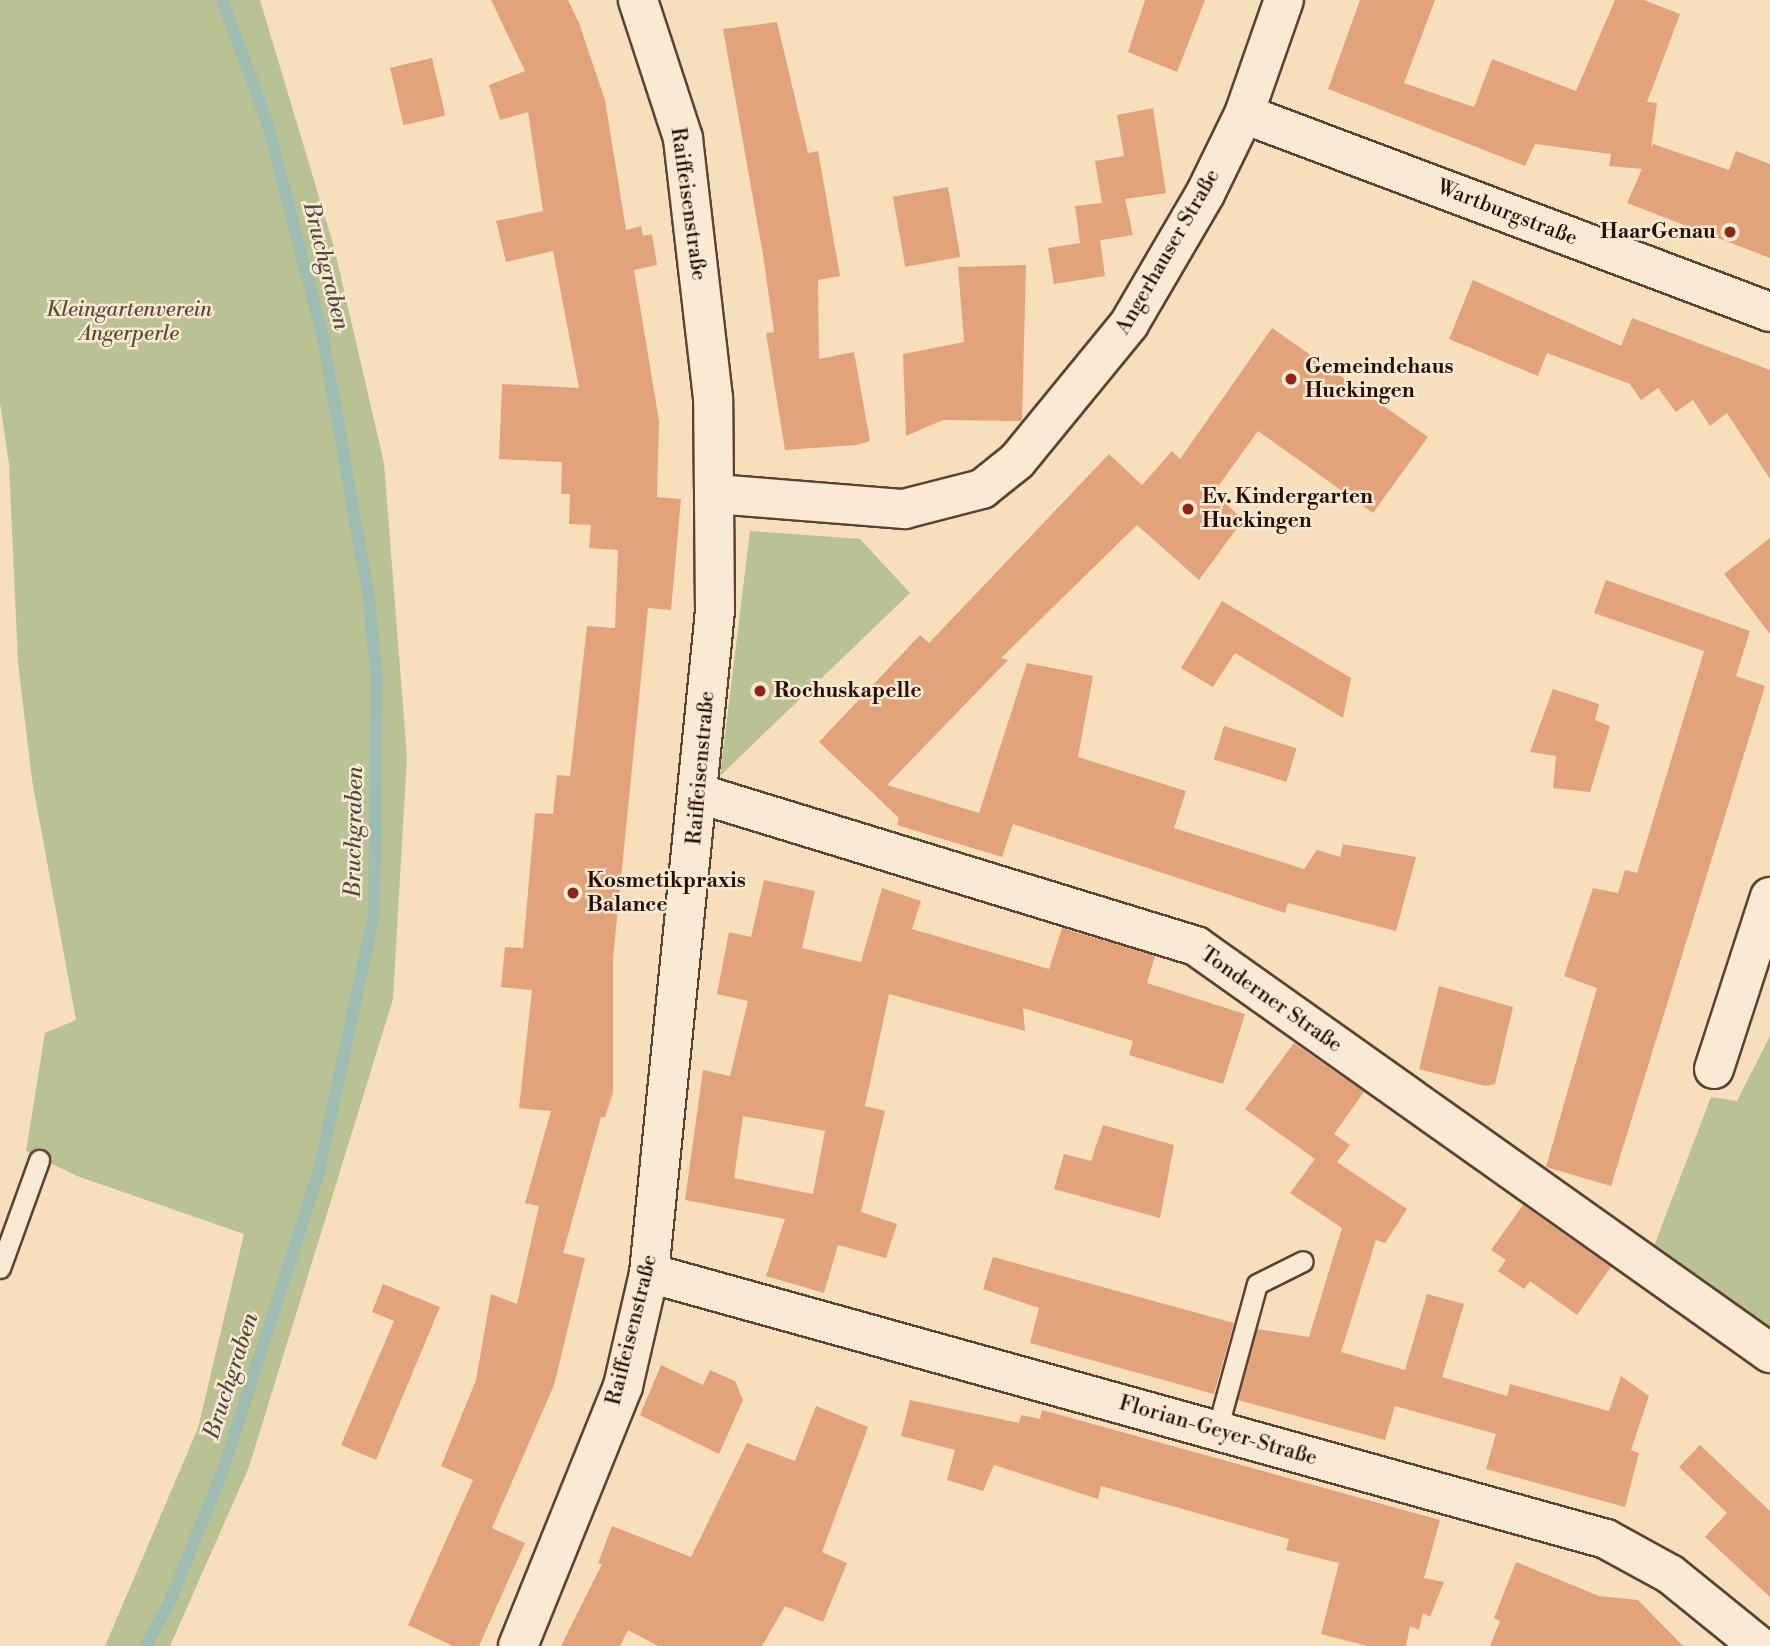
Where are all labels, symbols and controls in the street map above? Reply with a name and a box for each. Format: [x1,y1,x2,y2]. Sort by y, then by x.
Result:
street label: Raiffeisenstraße [665,126,711,282]
street label: Angerhauser Straße [1110,165,1226,339]
street label: Wartburgstraße [1433,175,1581,251]
water label: Bruchgraben [297,199,355,333]
place label: HaarGenau [1600,219,1716,245]
marker: HaarGenau [1722,224,1738,240]
park label: Kleingartenverein Angerperle [46,297,212,347]
place label: Gemeindehaus Huckingen [1305,354,1454,404]
marker: Gemeindehaus Huckingen [1283,371,1299,387]
place label: Ev. Kindergarten Huckingen [1202,484,1373,534]
marker: Ev. Kindergarten Huckingen [1180,501,1196,517]
place label: Rochuskapelle [774,678,922,704]
marker: Rochuskapelle [752,683,768,699]
street label: Raiffeisenstraße [682,690,720,846]
water label: Bruchgraben [339,766,369,898]
place label: Kosmetikpraxis Balance [587,868,746,918]
marker: Kosmetikpraxis Balance [565,885,581,901]
street label: Tonderner Straße [1195,942,1347,1058]
street label: Raiffeisenstraße [601,1252,663,1408]
water label: Bruchgraben [198,1309,264,1443]
street label: Florian-Geyer-Straße [1116,1391,1320,1471]

